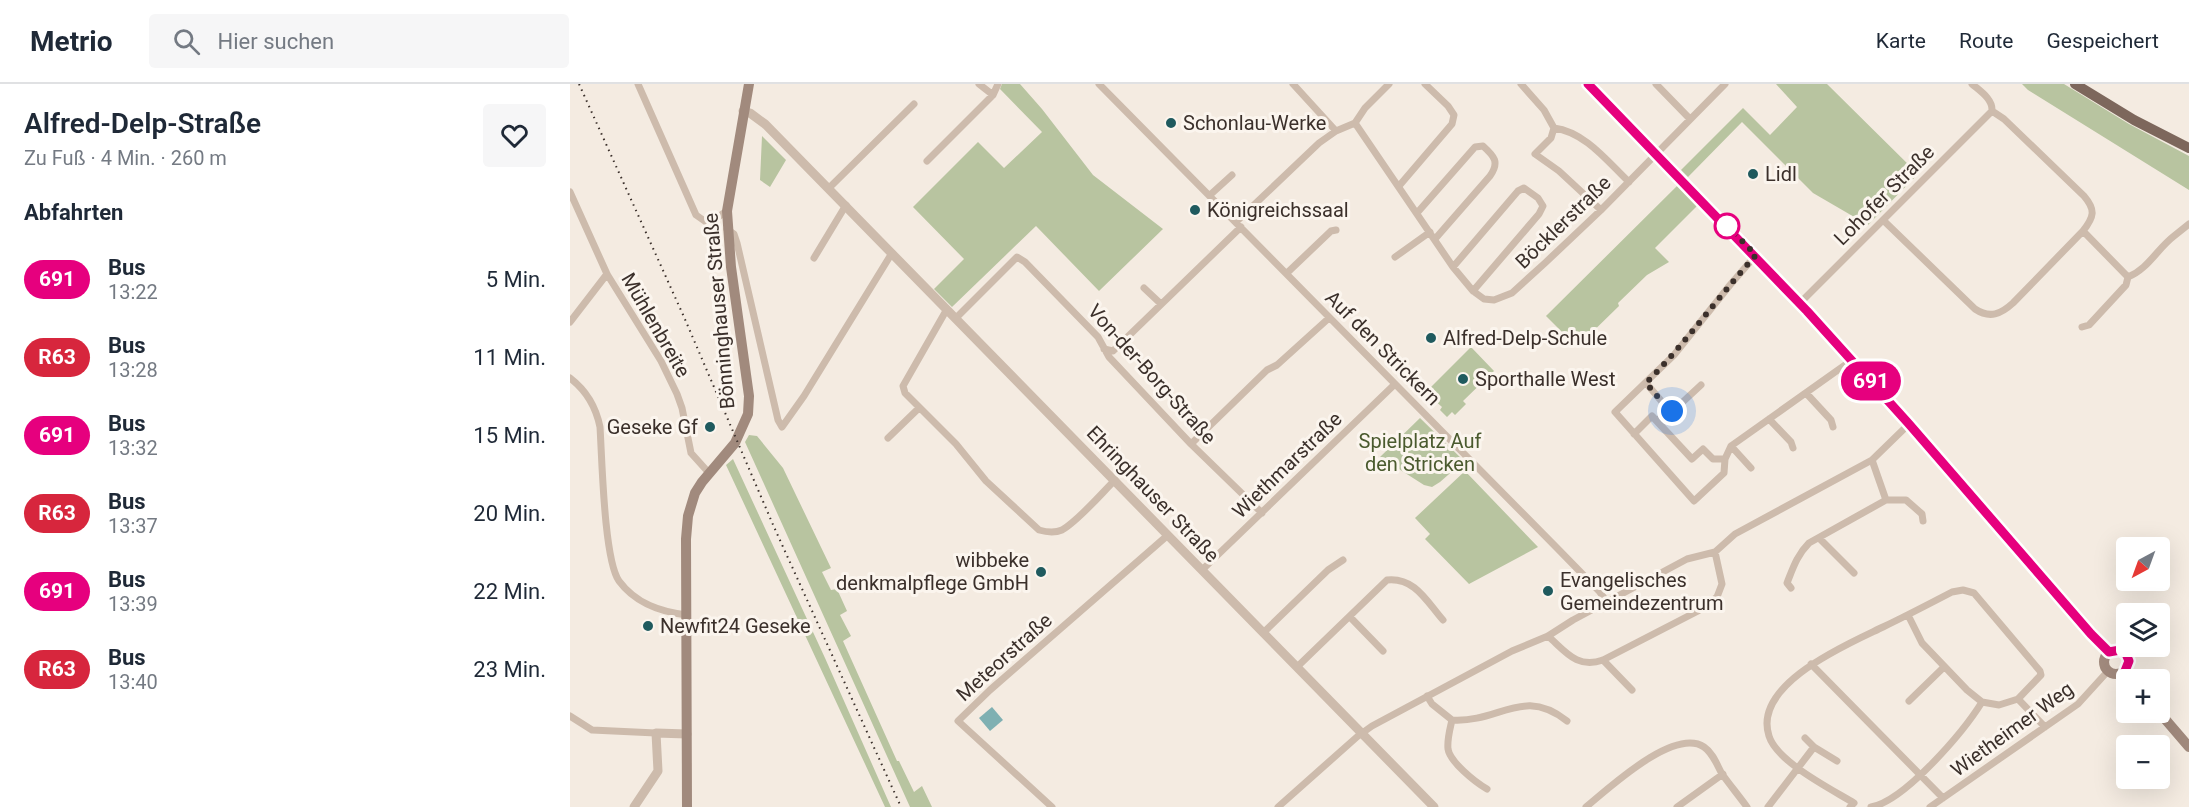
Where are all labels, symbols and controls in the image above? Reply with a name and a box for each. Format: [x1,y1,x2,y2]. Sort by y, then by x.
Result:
search box [149,14,569,68]
text: Metrio [30,25,113,58]
icon: search [170,25,203,58]
text: Hier suchen [218,29,334,54]
text: Karte [1876,29,1926,53]
text: Route [1959,29,2013,53]
text: Gespeichert [2046,29,2159,53]
button: heart [483,104,546,167]
text: Alfred-Delp-Straße [24,107,261,140]
place label: Schonlau-Werke [1183,111,1326,135]
marker: Schonlau-Werke [1164,116,1178,130]
street label: Lohofer Straße [1829,140,1939,250]
text: Zu Fuß · 4 Min. · 260 m [24,146,227,170]
place label: Lidl [1765,162,1797,186]
marker: Lidl [1746,167,1760,181]
street label: Böcklerstraße [1510,171,1616,273]
place label: Königreichssaal [1207,198,1349,222]
text: Abfahrten [24,200,123,225]
marker: Königreichssaal [1188,203,1202,217]
street label: Bönninghauser Straße [698,212,740,410]
unlabelled marker [1714,213,1740,239]
text: Bus [108,255,146,280]
text: 691 [39,267,75,291]
text: 5 Min. [486,267,546,292]
street label: Mühlenbreite [616,269,696,381]
text: 13:22 [108,280,158,304]
street label: Auf den Strickern [1321,286,1445,410]
street label: Von-der-Borg-Straße [1083,299,1221,449]
place label: Alfred-Delp-Schule [1443,326,1607,350]
marker: Alfred-Delp-Schule [1424,331,1438,345]
text: Bus [108,333,146,358]
text: R63 [38,345,76,369]
text: 11 Min. [473,345,546,370]
text: 13:28 [108,358,158,382]
line badge: 691 [1836,362,1906,400]
place label: Sporthalle West [1475,367,1615,391]
text: 691 [1853,369,1889,393]
marker: Sporthalle West [1456,372,1470,386]
your location [1657,396,1687,426]
street label: Wiethmarstraße [1227,407,1347,523]
text: Bus [108,411,146,436]
place label: Geseke Gf [607,415,698,439]
marker: Geseke Gf [703,420,717,434]
street label: Ehringhauser Straße [1082,421,1224,567]
text: 691 [39,423,75,447]
text: 15 Min. [473,423,546,448]
park label: Spielplatz Auf den Stricken [1359,429,1481,476]
text: 13:32 [108,436,158,460]
text: Bus [108,489,146,514]
text: R63 [38,501,76,525]
text: 20 Min. [473,501,546,526]
text: 13:37 [108,514,158,538]
north arrow [2116,537,2170,591]
map controls [2116,537,2170,789]
place label: wibbeke denkmalpflege GmbH [836,548,1029,595]
marker: wibbeke denkmalpflege GmbH [1034,565,1048,579]
text: Bus [108,567,146,592]
place label: Evangelisches Gemeindezentrum [1560,568,1723,615]
text: 691 [39,579,75,603]
text: 22 Min. [473,579,546,604]
marker: Evangelisches Gemeindezentrum [1541,584,1555,598]
text: 13:39 [108,592,158,616]
button: layers [2116,603,2170,657]
street label: Meteorstraße [951,608,1057,706]
place label: Newfit24 Geseke [660,614,811,638]
marker: Newfit24 Geseke [641,619,655,633]
text: Bus [108,645,146,670]
text: R63 [38,657,76,681]
text: 23 Min. [473,657,546,682]
button: + [2116,669,2170,723]
text: 13:40 [108,670,158,694]
street label: Wietheimer Weg [1946,677,2078,781]
button: − [2116,735,2170,789]

